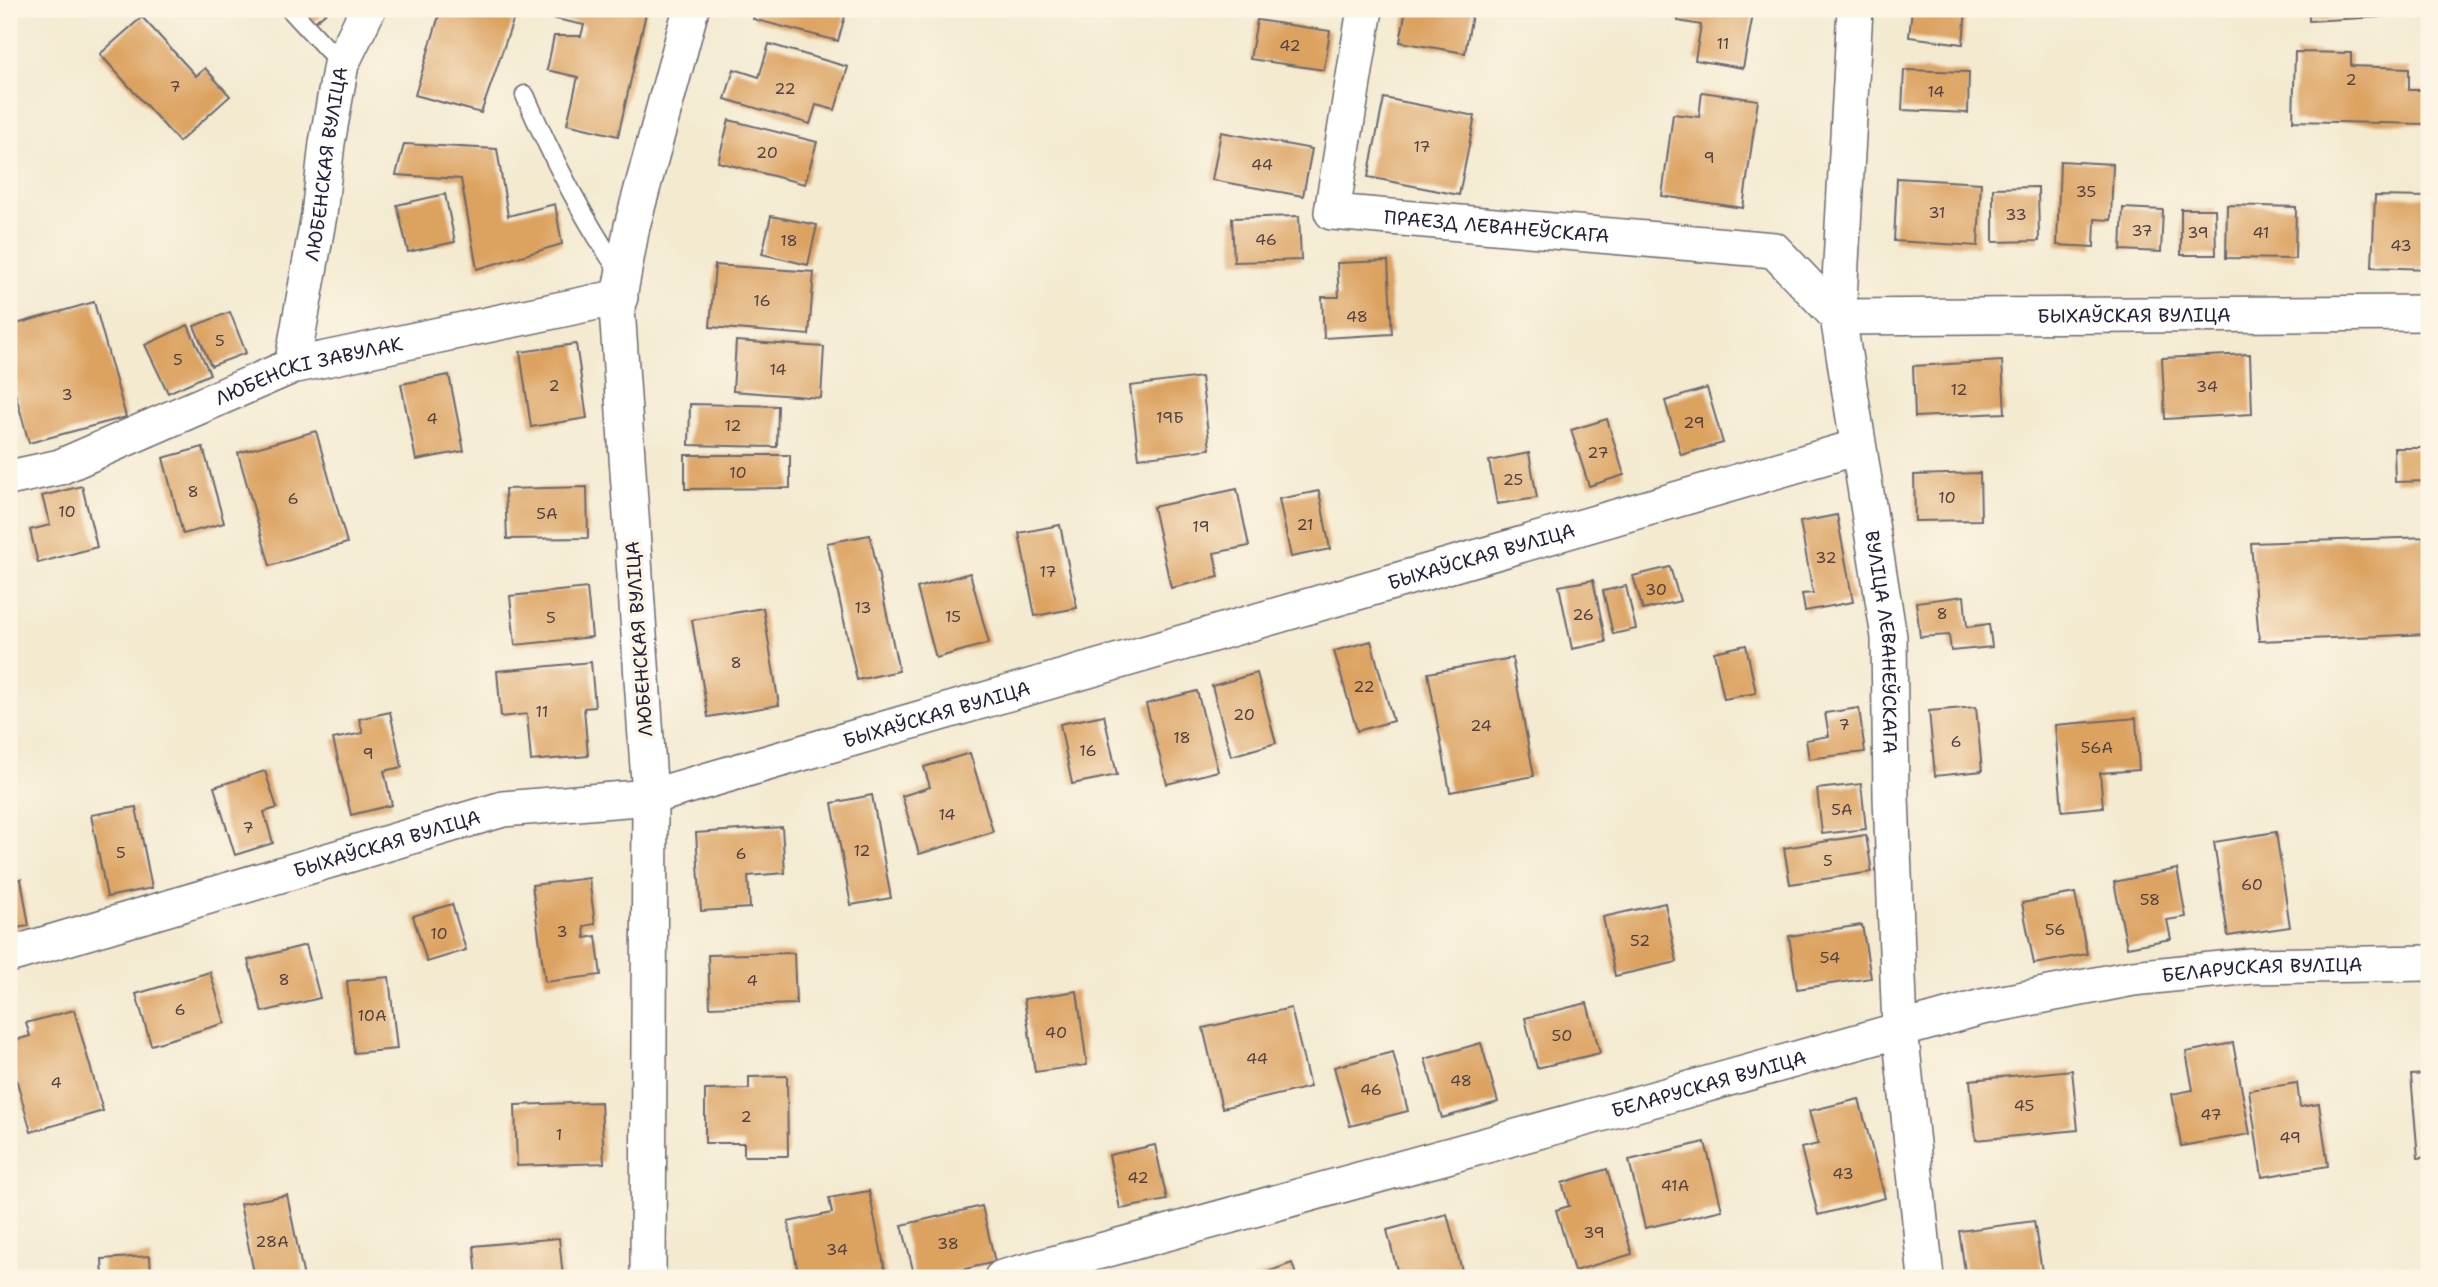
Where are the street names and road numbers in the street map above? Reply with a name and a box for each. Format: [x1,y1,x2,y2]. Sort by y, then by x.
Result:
street label: ЛЮБЕНСКАЯ ВУЛІЦА [299,65,353,263]
street label: ПРАЕЗД ЛЕВАНЕЎСКАГА [1383,204,1611,248]
street label: БЫХАЎСКАЯ ВУЛІЦА [2037,302,2231,328]
street label: ЛЮБЕНСКІ ЗАВУЛАК [211,331,405,411]
street label: БЫХАЎСКАЯ ВУЛІЦА [1385,517,1578,595]
street label: ВУЛІЦА ЛЕВАНЕЎСКАГА [1860,529,1903,754]
street label: ЛЮБЕНСКАЯ ВУЛІЦА [620,540,658,738]
street label: БЫХАЎСКАЯ ВУЛІЦА [840,675,1033,753]
street label: БЫХАЎСКАЯ ВУЛІЦА [290,804,483,883]
street label: БЕЛАРУСКАЯ ВУЛІЦА [2160,952,2363,988]
street label: БЕЛАРУСКАЯ ВУЛІЦА [1609,1044,1809,1123]

